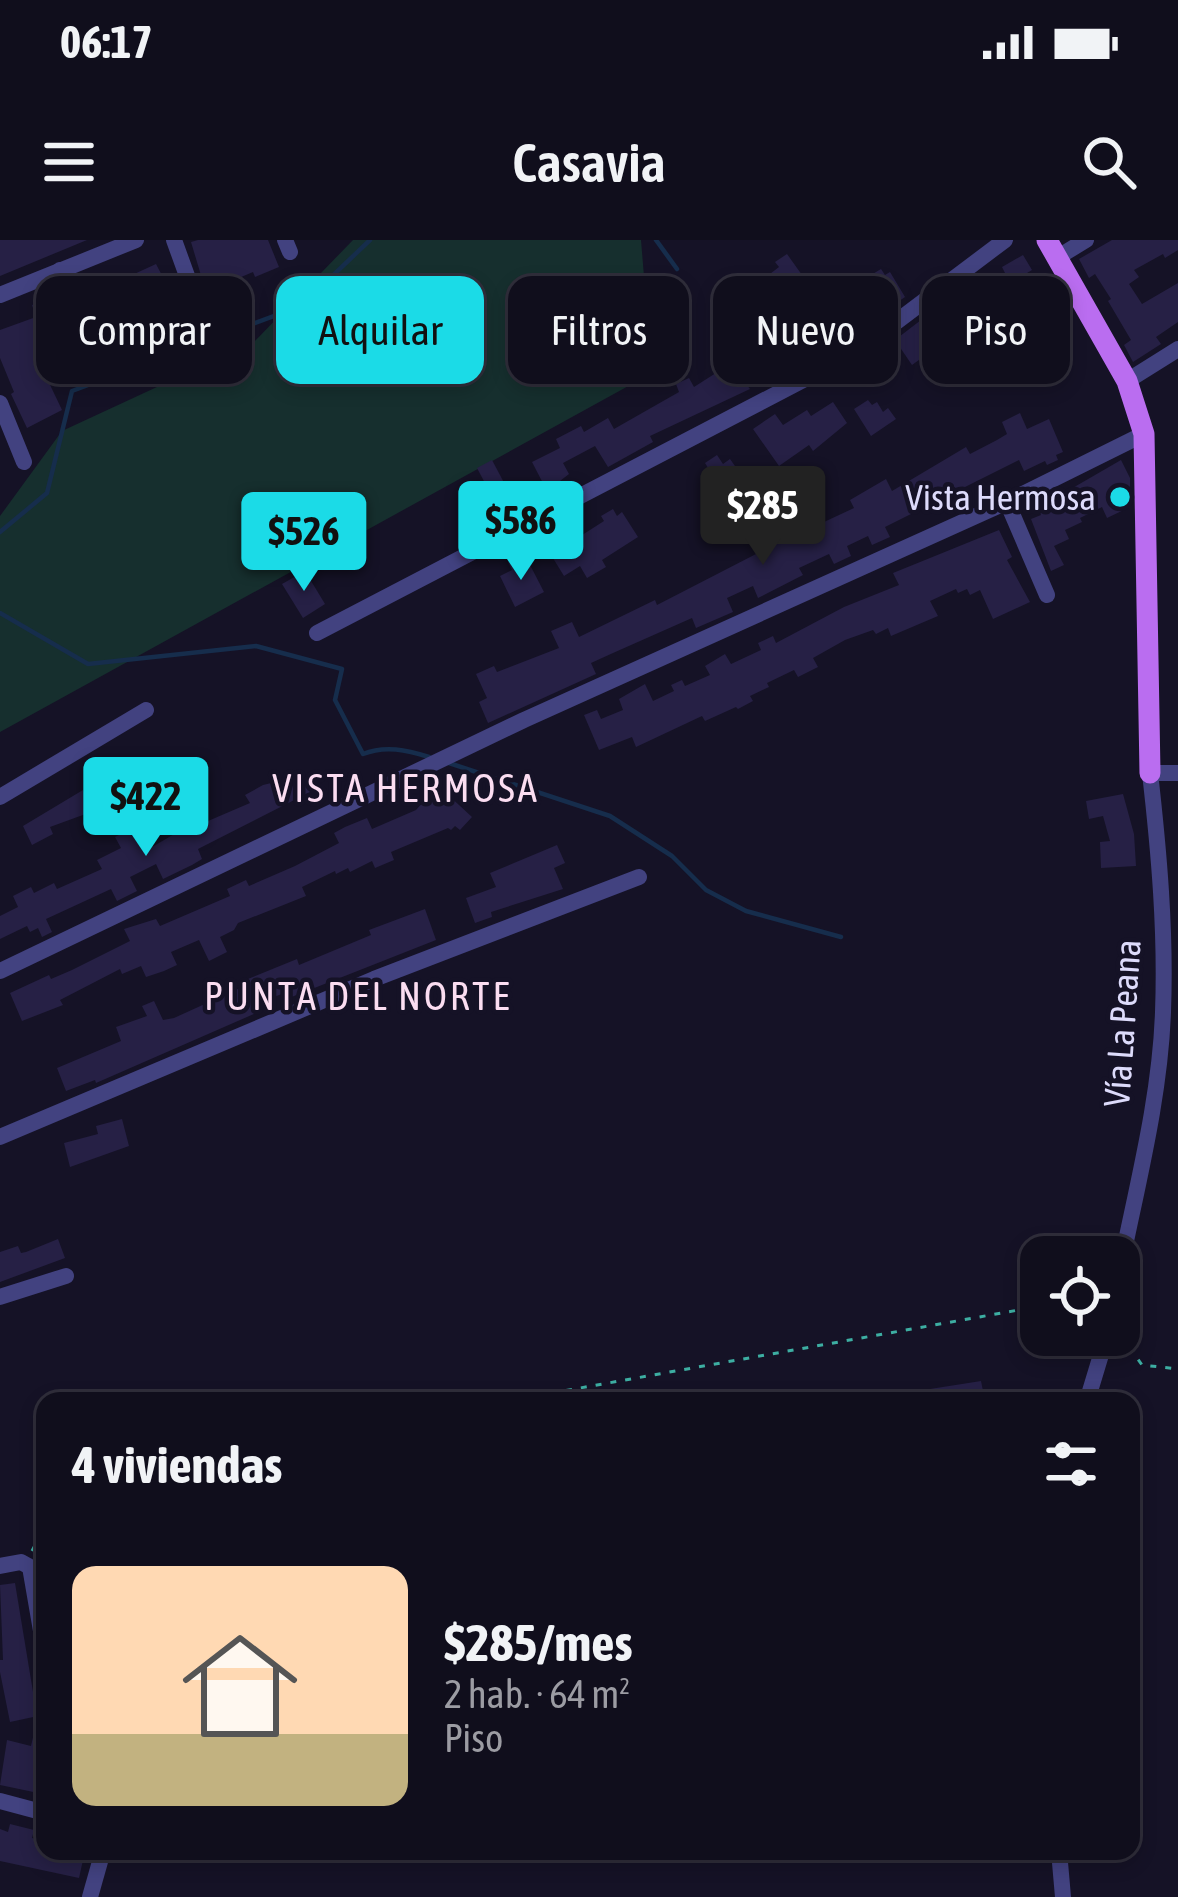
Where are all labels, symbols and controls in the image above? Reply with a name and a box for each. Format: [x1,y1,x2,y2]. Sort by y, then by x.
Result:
text: 06:17 [60,16,153,68]
icon: menu [36,129,102,195]
icon: search [1076,129,1142,195]
text: Casavia [512,132,666,193]
chip: Comprar [36,276,252,384]
chip: Alquilar [276,276,484,384]
chip: Filtros [508,276,689,384]
chip: Nuevo [713,276,898,384]
chip: Piso [922,276,1070,384]
pin: $285 [692,466,834,568]
place label: Vista Hermosa [905,476,1096,518]
pin: $586 [450,481,592,583]
text: $285 [727,483,799,527]
marker: Vista Hermosa [1107,484,1133,510]
pin: $526 [233,492,375,594]
text: $586 [485,498,557,542]
text: $526 [268,509,340,553]
pin: $422 [75,757,217,859]
district label: VISTA HERMOSA [272,766,540,810]
text: $422 [110,774,182,818]
street label: Vía La Peana [1095,938,1149,1108]
district label: PUNTA DEL NORTE [204,974,512,1018]
map controls [1020,1236,1140,1356]
button: locate [1020,1236,1140,1356]
icon: filters [1038,1431,1104,1497]
text: 4 viviendas [72,1435,282,1494]
text: $285/mes [444,1613,632,1672]
icon: home [168,1614,312,1758]
text: 2 hab. · 64 m² [444,1672,630,1716]
text: Piso [444,1716,503,1760]

